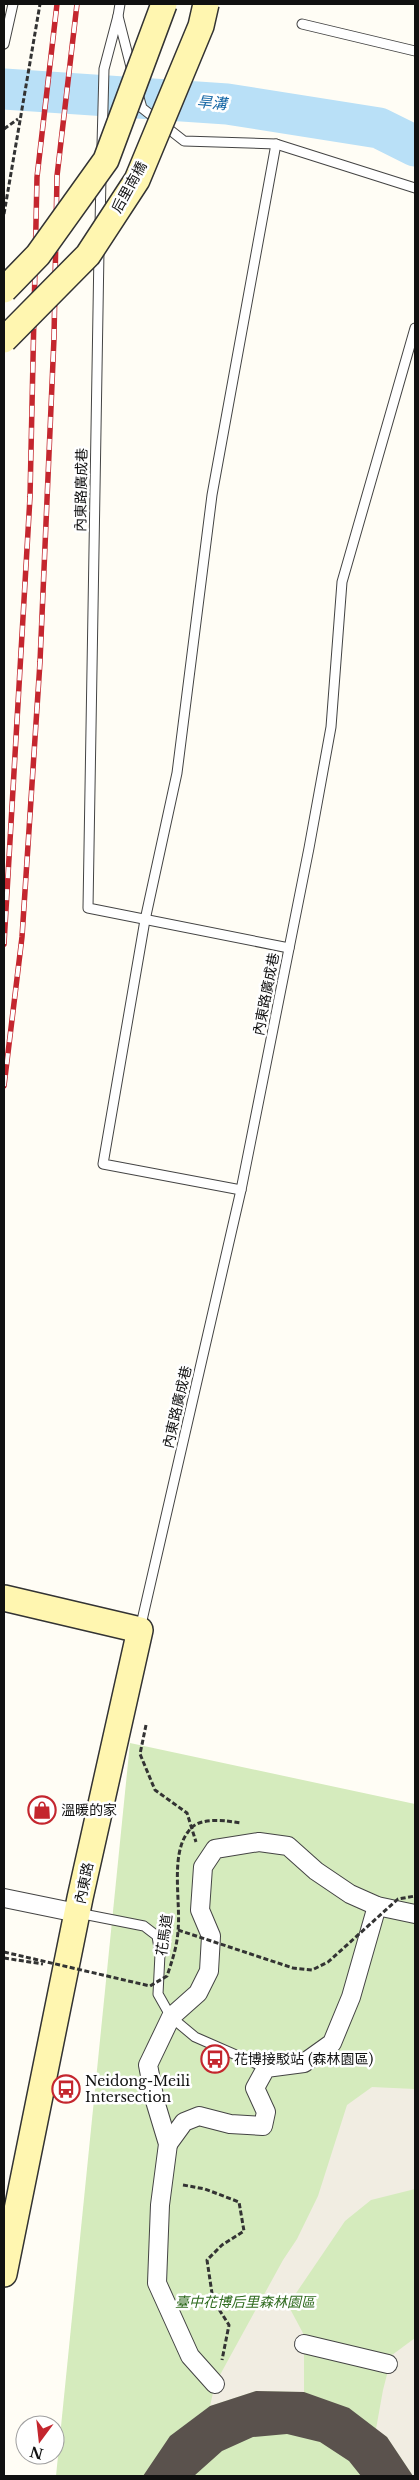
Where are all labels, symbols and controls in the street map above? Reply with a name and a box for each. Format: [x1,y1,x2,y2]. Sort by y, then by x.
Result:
water label: 旱溝 [196,92,230,113]
street label: 后里南橋 [108,158,150,216]
street label: 內東路廣成巷 [71,448,91,532]
street label: 內東路廣成巷 [249,951,283,1037]
street label: 內東路廣成巷 [159,1364,195,1450]
shop icon: 溫暖的家 [27,1795,57,1825]
place label: 溫暖的家 [61,1801,117,1819]
street label: 內東路 [71,1861,97,1905]
street label: 花馬道 [152,1913,176,1957]
bus stop icon: 花博接駁站 (森林園區) [200,2044,230,2074]
place label: 花博接駁站 (森林園區) [234,2050,373,2068]
place label: Neidong-Meili Intersection [85,2072,190,2106]
bus stop icon: Neidong-Meili Intersection [51,2074,81,2104]
park label: 臺中花博后里森林園區 [175,2293,317,2311]
north arrow [15,2415,65,2465]
text: N [28,2442,45,2463]

